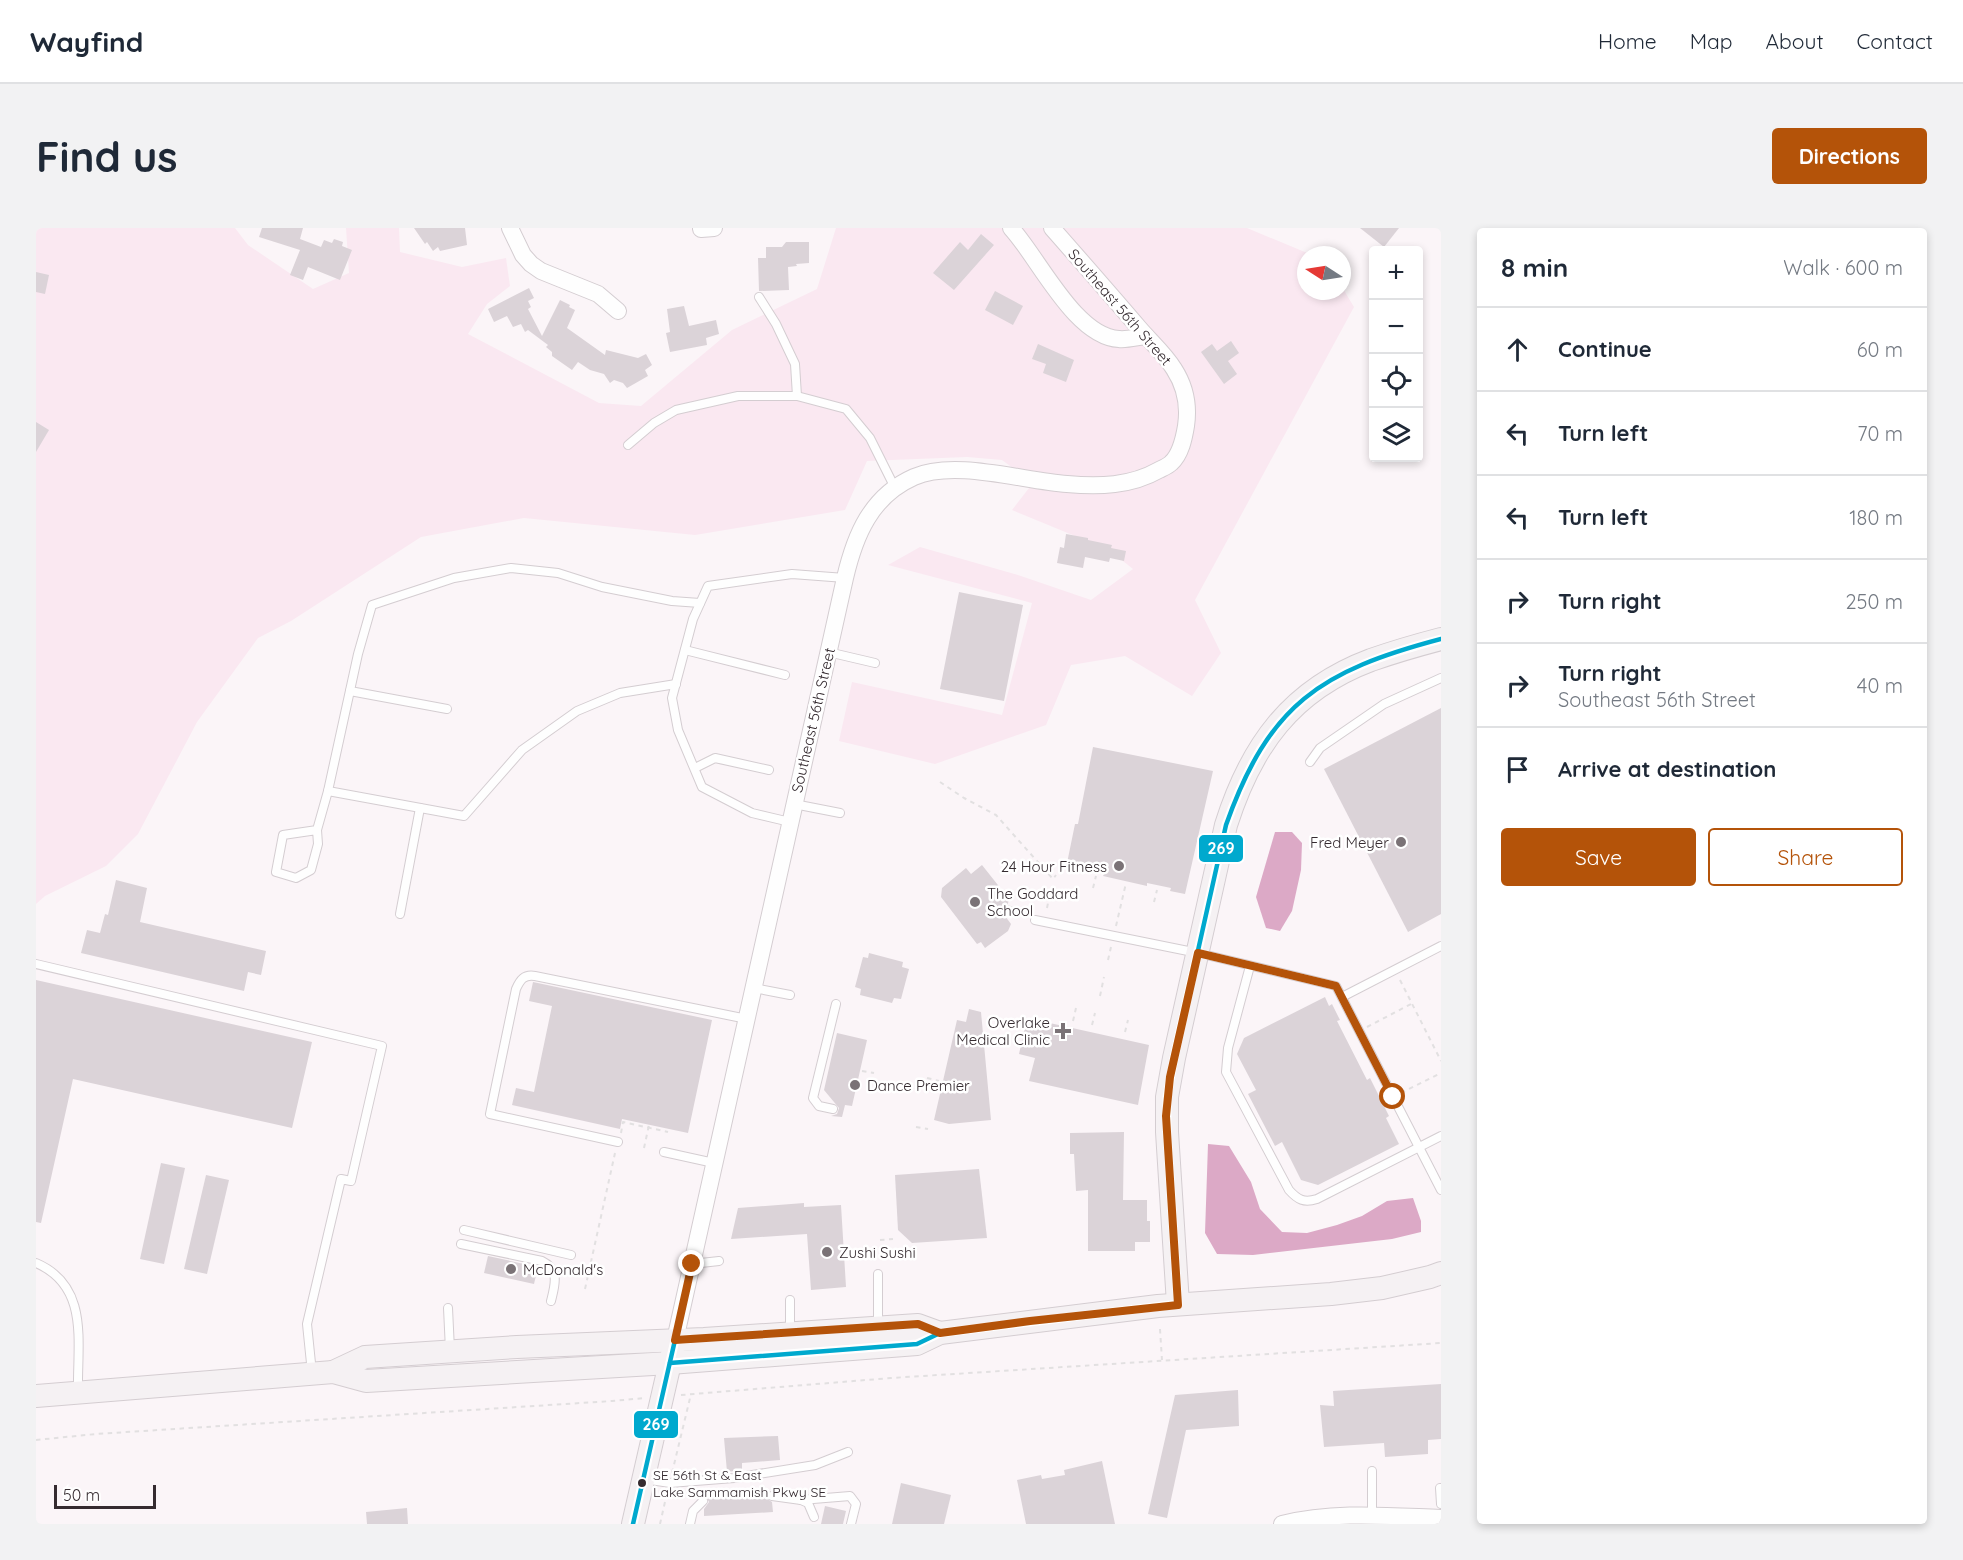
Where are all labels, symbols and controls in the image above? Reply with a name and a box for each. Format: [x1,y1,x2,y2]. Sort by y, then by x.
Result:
text: Wayfind [30,24,143,59]
text: Home [1598,28,1657,54]
text: Map [1690,28,1733,54]
text: About [1766,28,1824,54]
text: Contact [1857,28,1933,54]
button: Directions [1772,128,1927,184]
text: Find us [36,130,178,183]
street label: Southeast 56th Street [1064,245,1176,369]
north arrow [1297,246,1351,300]
map controls [1369,246,1423,462]
button: + [1369,246,1423,300]
text: 8 min [1501,251,1568,284]
text: Walk · 600 m [1783,255,1903,280]
button: − [1369,300,1423,354]
icon: ahead [1501,333,1534,366]
text: Continue [1558,335,1652,363]
text: 60 m [1857,337,1903,362]
button: locate [1369,354,1423,408]
button: layers [1369,408,1423,462]
icon: left [1501,417,1534,450]
text: Turn left [1558,419,1648,447]
text: 70 m [1857,421,1903,446]
icon: left [1501,501,1534,534]
text: Turn left [1558,503,1648,531]
text: 180 m [1849,505,1903,530]
icon: right [1501,585,1534,618]
text: Turn right [1558,587,1662,615]
text: 250 m [1845,589,1903,614]
street label: Southeast 56th Street [787,646,839,794]
text: Turn right [1558,659,1662,687]
icon: right [1501,669,1534,702]
text: 40 m [1857,673,1903,698]
text: Southeast 56th Street [1558,687,1756,712]
icon: arrive [1501,753,1534,786]
text: Arrive at destination [1558,755,1776,783]
button: Save [1501,828,1696,886]
button: Share [1708,828,1903,886]
place label: Fred Meyer [1310,833,1389,852]
line badge: 269 [1198,834,1244,863]
marker: Fred Meyer [1394,835,1408,849]
text: 269 [1207,838,1235,858]
place label: 24 Hour Fitness [1001,857,1107,876]
marker: 24 Hour Fitness [1112,859,1126,873]
place label: The Goddard School [987,884,1078,920]
marker: The Goddard School [968,895,982,909]
place label: Overlake Medical Clinic [956,1013,1050,1049]
marker: Overlake Medical Clinic [1054,1022,1072,1040]
place label: Dance Premier [867,1076,970,1095]
marker: Dance Premier [848,1078,862,1092]
route start [1379,1083,1405,1109]
place label: Zushi Sushi [839,1243,916,1262]
marker: Zushi Sushi [820,1245,834,1259]
route end [678,1250,704,1276]
place label: McDonald's [523,1260,603,1279]
marker: McDonald's [504,1262,518,1276]
line badge: 269 [633,1410,679,1439]
text: 269 [642,1414,670,1434]
place label: SE 56th St & East Lake Sammamish Pkwy SE [653,1466,826,1501]
marker: SE 56th St & East Lake Sammamish Pkwy SE [636,1477,648,1489]
scale bar [54,1482,156,1510]
text: 50 m [63,1485,100,1505]

